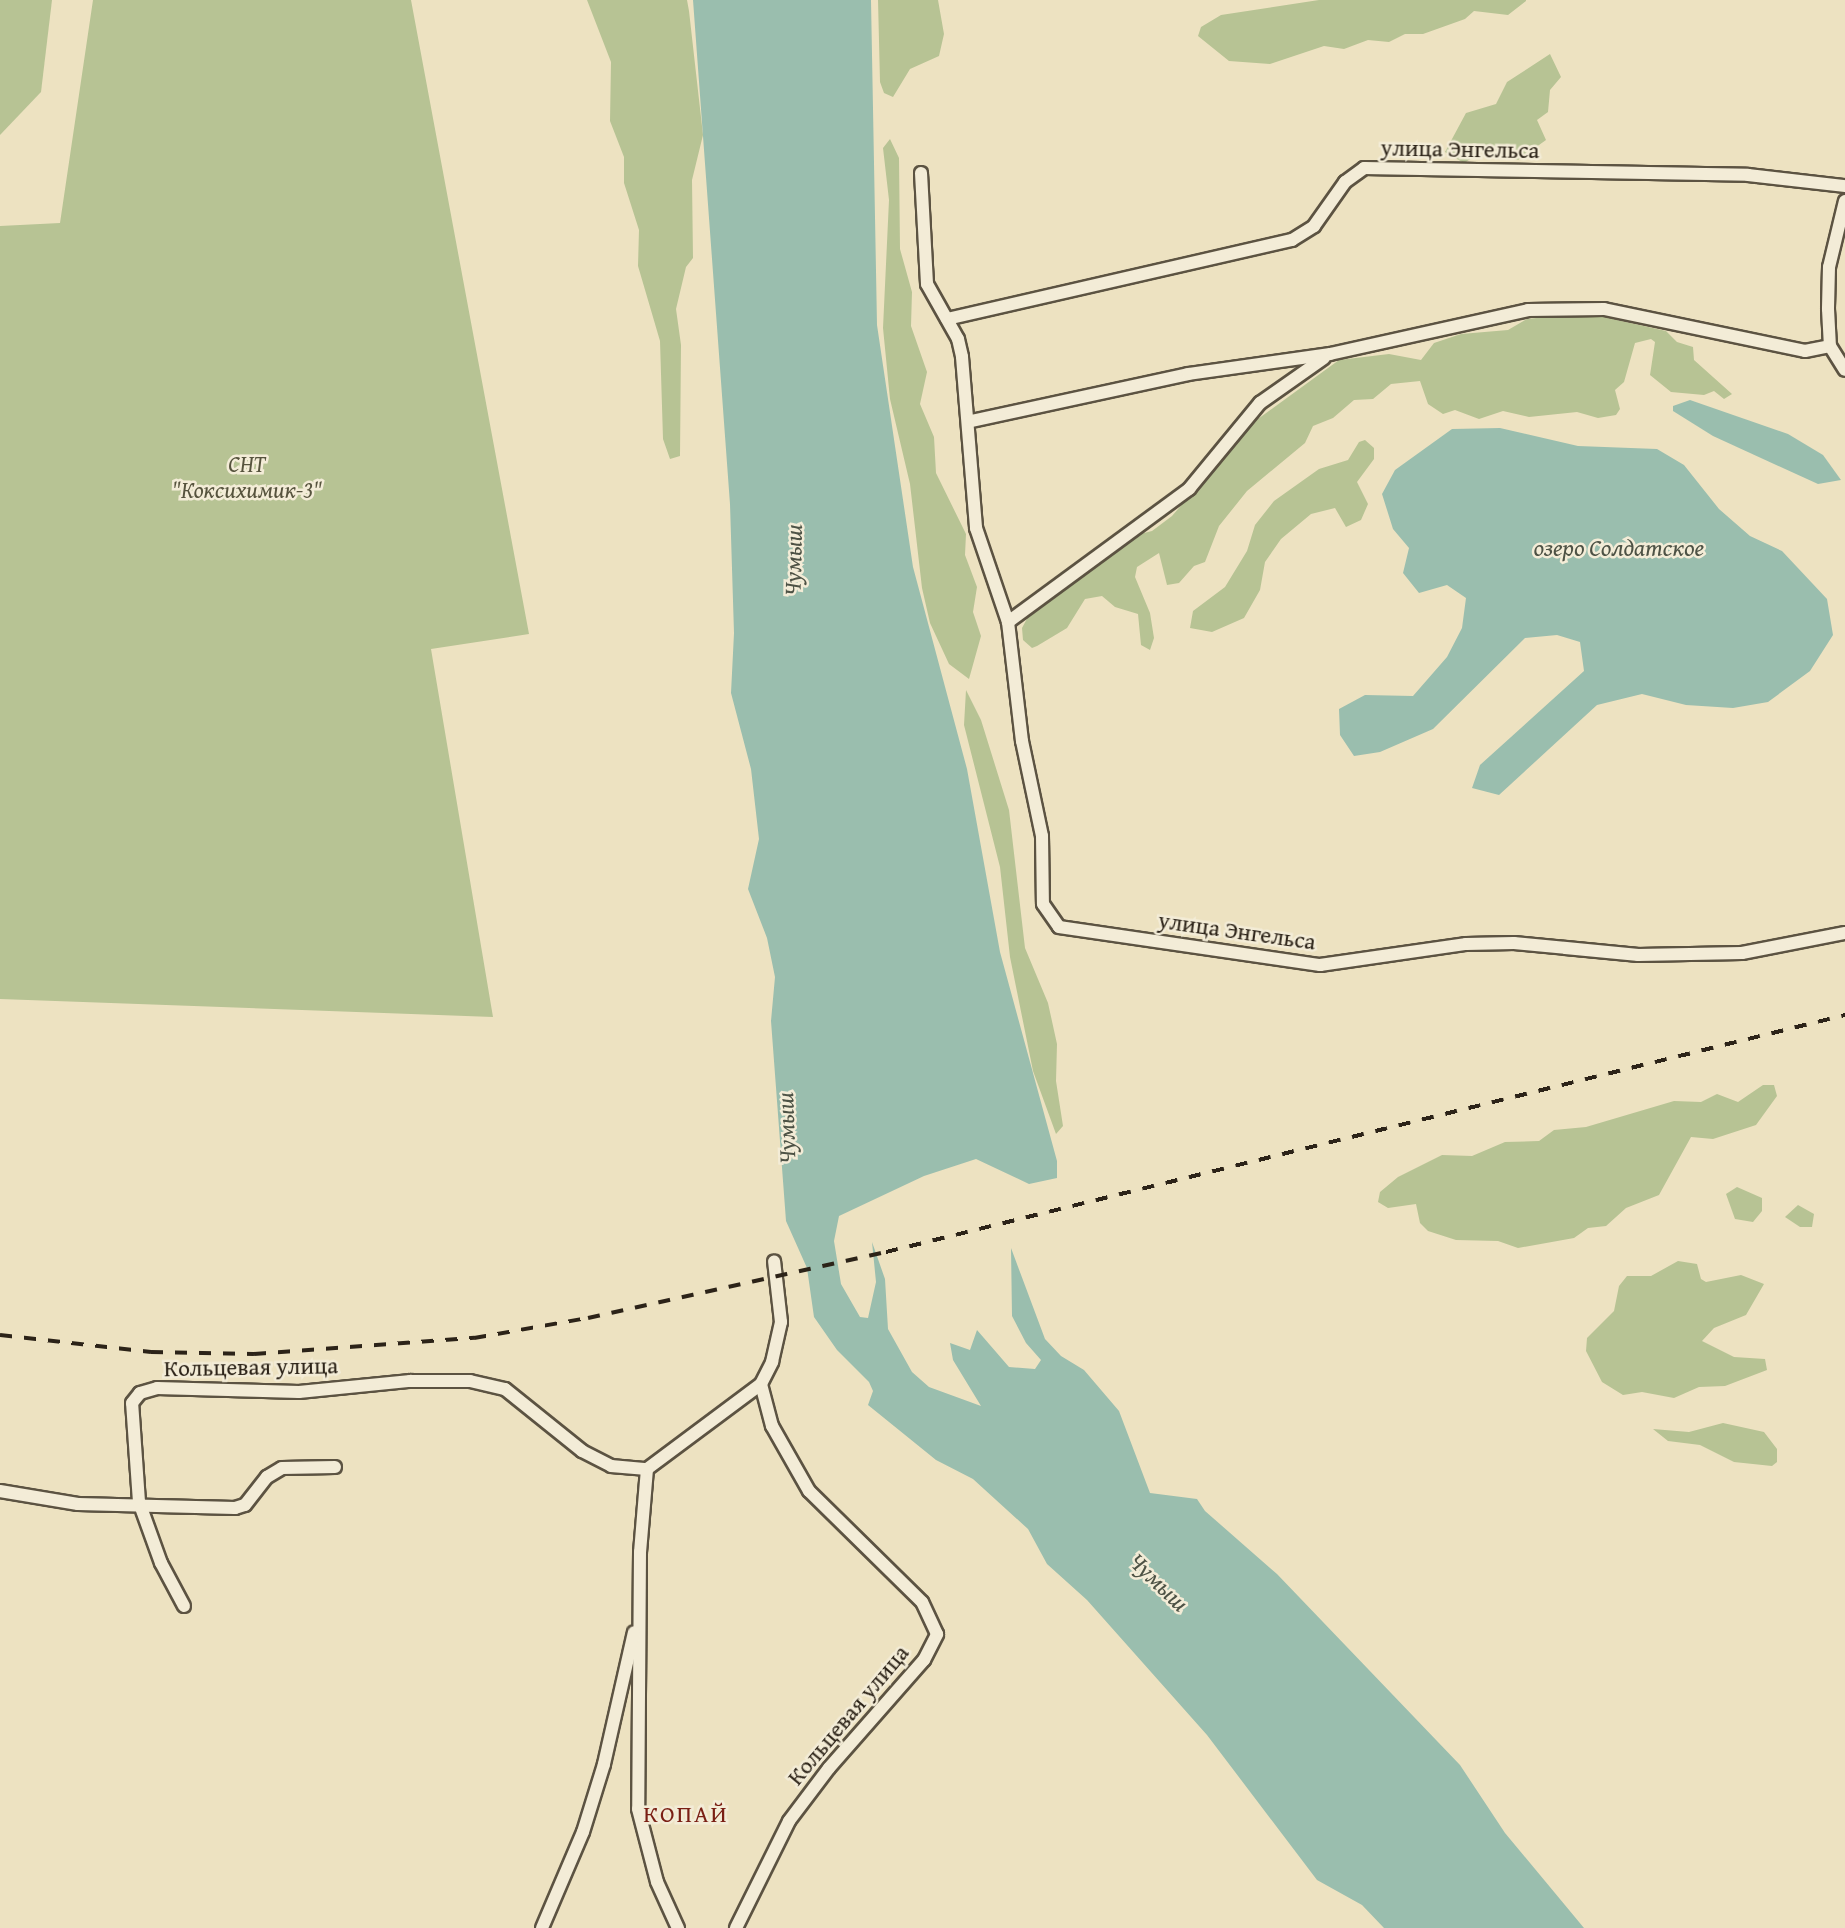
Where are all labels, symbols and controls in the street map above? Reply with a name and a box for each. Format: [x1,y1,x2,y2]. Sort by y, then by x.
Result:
street label: улица Энгельса [1380,134,1540,164]
park label: СНТ "Коксихимик-3" [172,450,322,504]
water label: Чумыш [778,524,808,596]
water label: озеро Солдатское [1534,534,1704,562]
street label: улица Энгельса [1156,906,1318,956]
water label: Чумыш [770,1091,802,1165]
street label: Кольцевая улица [164,1352,338,1382]
water label: Чумыш [1123,1547,1195,1617]
street label: Кольцевая улица [781,1639,915,1791]
district label: КОПАЙ [644,1800,728,1828]

